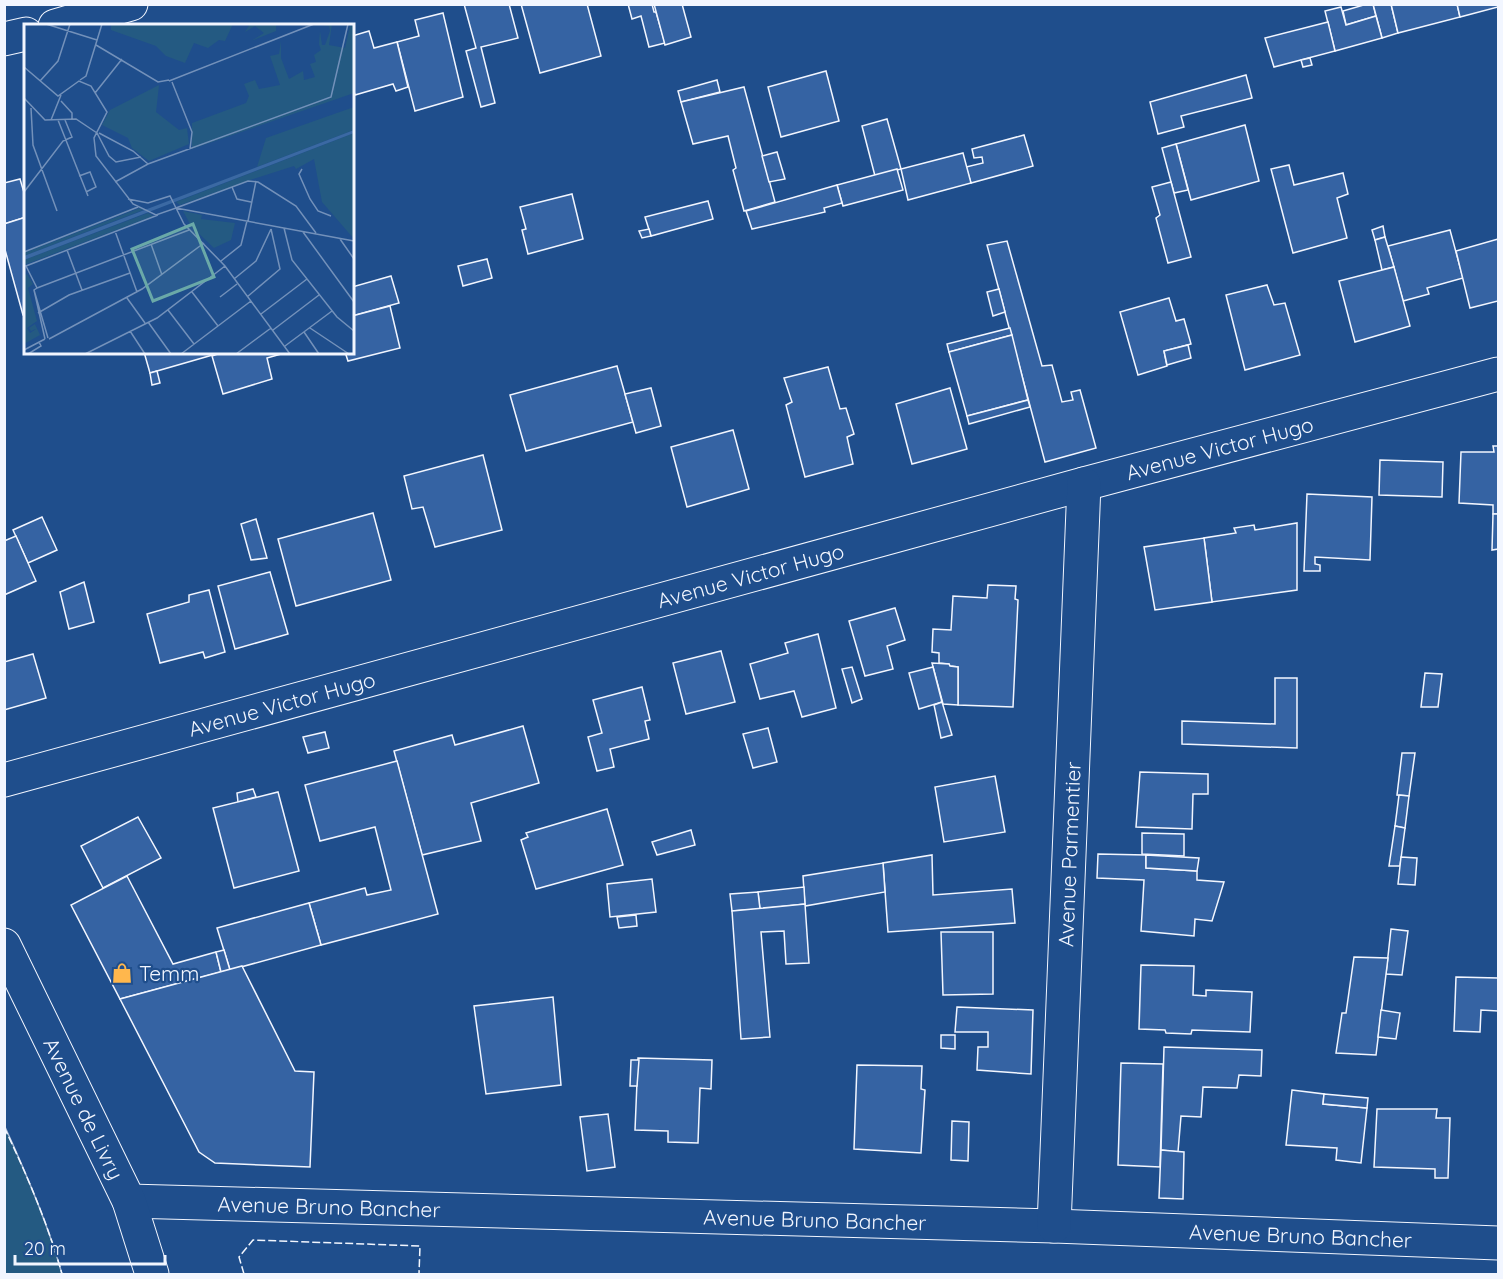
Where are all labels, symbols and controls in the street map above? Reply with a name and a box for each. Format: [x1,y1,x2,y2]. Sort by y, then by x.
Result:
inset map [24,24,354,354]
street label: Avenue Victor Hugo [1123,411,1316,485]
street label: Avenue Victor Hugo [654,537,847,613]
street label: Avenue Victor Hugo [185,666,378,742]
street label: Avenue Parmentier [1052,761,1086,948]
place label: Temm [139,960,199,986]
shop icon: Temm [110,961,134,985]
street label: Avenue de Livry [38,1033,129,1184]
street label: Avenue Bruno Bancher [217,1190,441,1222]
street label: Avenue Bruno Bancher [703,1204,927,1236]
street label: Avenue Bruno Bancher [1188,1218,1413,1253]
scale bar [15,1228,165,1266]
text: 20 m [24,1237,66,1260]

